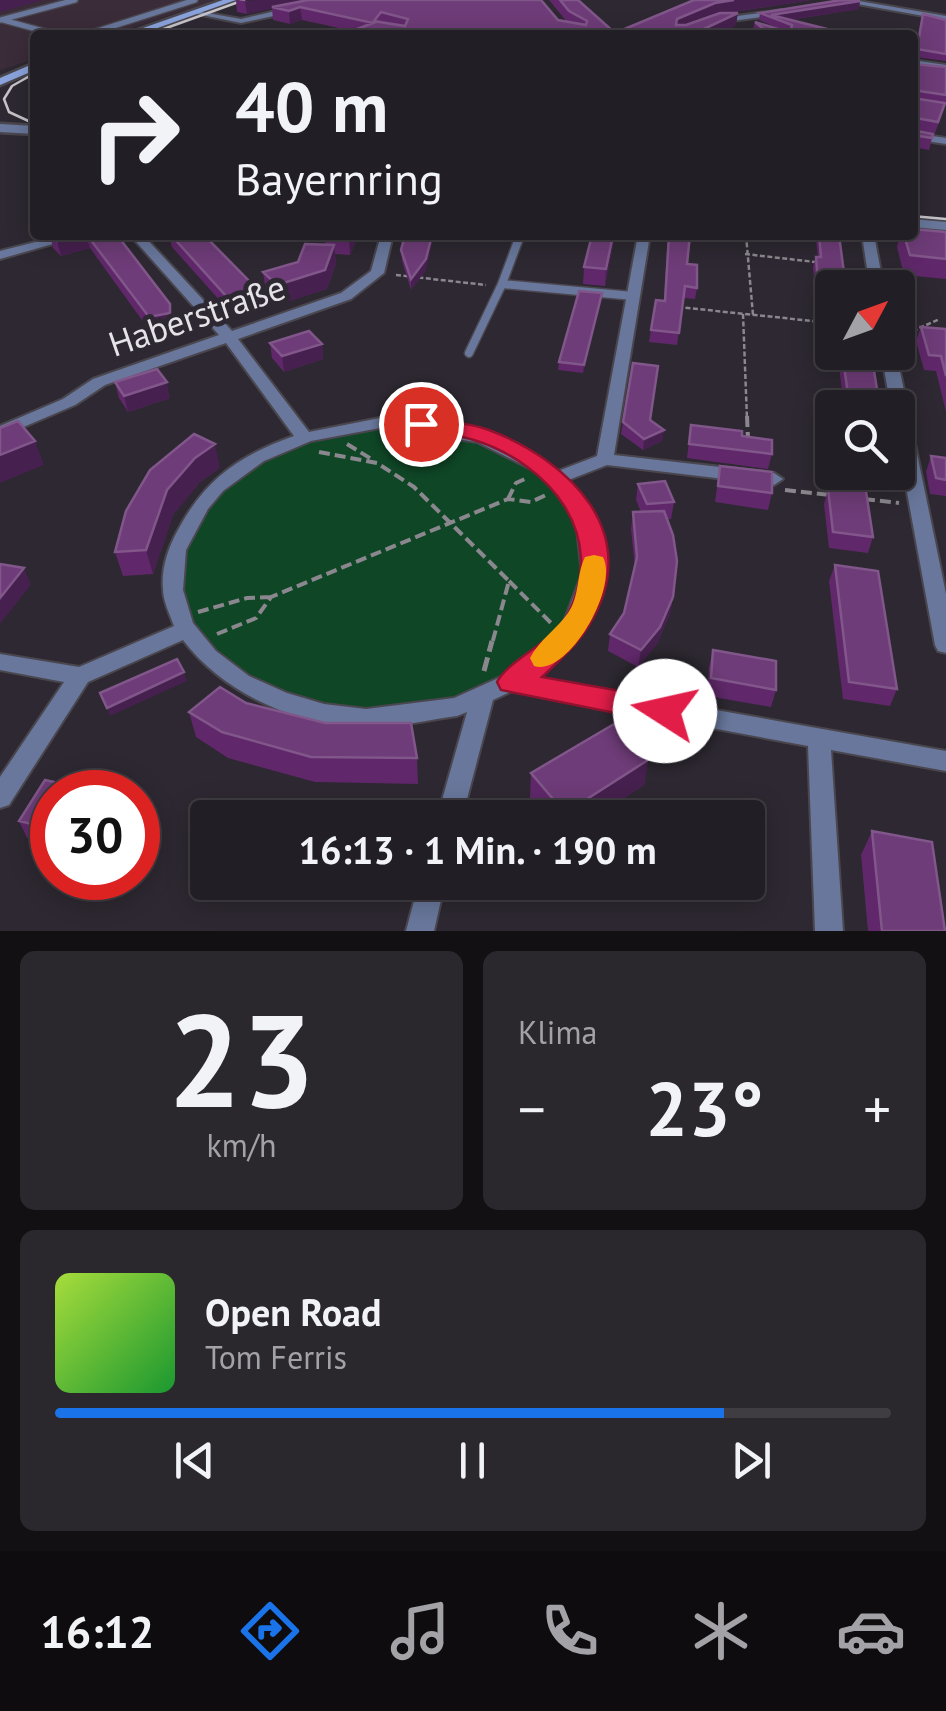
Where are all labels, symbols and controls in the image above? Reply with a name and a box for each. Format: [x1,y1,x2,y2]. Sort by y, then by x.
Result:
text: 40 m [235,61,388,151]
icon: right [70,70,200,200]
text: Bayernring [235,149,443,207]
street label: Haberstraße [102,263,291,367]
north arrow [815,270,915,370]
map controls [815,270,915,490]
pin [379,382,464,467]
button: search [815,390,915,490]
icon: arrive [394,397,449,452]
position arrow [613,659,717,763]
speed limit sign: 30 [30,770,160,900]
text: 16:13 · 1 Min. · 190 m [298,825,657,874]
text: 23 [168,975,315,1143]
text: Klima [518,1011,597,1053]
text: 23° [646,1060,763,1157]
text: − [518,1073,546,1144]
text: + [863,1073,891,1144]
text: km/h [206,1124,277,1166]
text: Open Road [205,1287,381,1336]
text: Tom Ferris [205,1336,347,1378]
icon: previous [167,1433,222,1488]
icon: pause [445,1433,500,1488]
icon: next [724,1433,779,1488]
icon: directions [235,1596,305,1666]
icon: music [385,1596,455,1666]
icon: phone [535,1596,605,1666]
icon: climate [686,1596,756,1666]
icon: car [836,1596,906,1666]
text: 16:12 [40,1602,154,1660]

